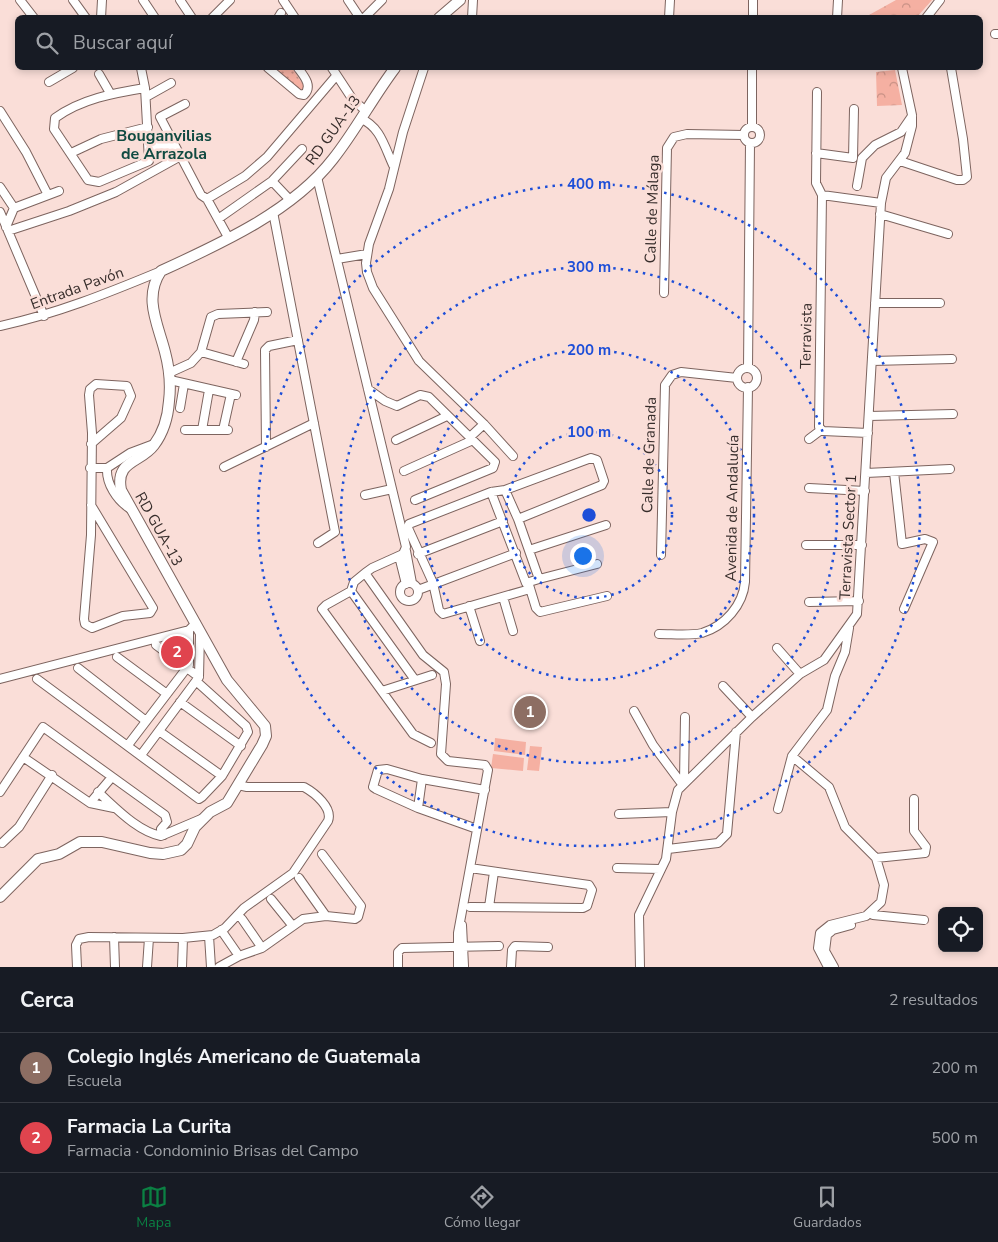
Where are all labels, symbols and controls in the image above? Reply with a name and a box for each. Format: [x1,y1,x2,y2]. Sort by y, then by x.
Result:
search box [15,15,983,70]
icon: search [33,29,61,57]
text: Buscar aquí [73,30,172,56]
street label: RD GUA-13 [301,91,365,169]
district label: Bouganvilias de Arrazola [116,125,212,165]
street label: Calle de Málaga [640,154,664,264]
text: 400 m [567,174,611,194]
text: 300 m [567,257,611,277]
street label: Entrada Pavón [28,262,126,314]
street label: Terravista [795,303,817,369]
text: 200 m [567,340,611,360]
street label: Calle de Granada [637,397,661,513]
text: 100 m [567,422,611,442]
street label: Avenida de Andalucía [721,435,743,581]
street label: Terravista Sector 1 [835,474,861,600]
street label: RD GUA-13 [130,488,188,570]
centre of rings [580,506,598,524]
your location [570,543,596,569]
pin: 2 [161,633,193,671]
pin: 1 [514,693,546,731]
map controls [938,907,983,952]
button: locate [938,907,983,952]
text: Cerca [20,986,74,1014]
text: 2 resultados [889,989,978,1011]
text: Colegio Inglés Americano de Guatemala [67,1044,421,1070]
text: 1 [31,1057,41,1079]
text: 200 m [931,1057,978,1079]
text: Escuela [67,1070,122,1092]
text: Farmacia La Curita [67,1114,231,1140]
text: 2 [31,1127,41,1149]
text: 500 m [931,1127,978,1149]
text: Farmacia · Condominio Brisas del Campo [67,1140,359,1162]
tab: Mapa [136,1183,171,1232]
tab: Cómo llegar [444,1183,520,1232]
tab: Guardados [793,1183,862,1232]

